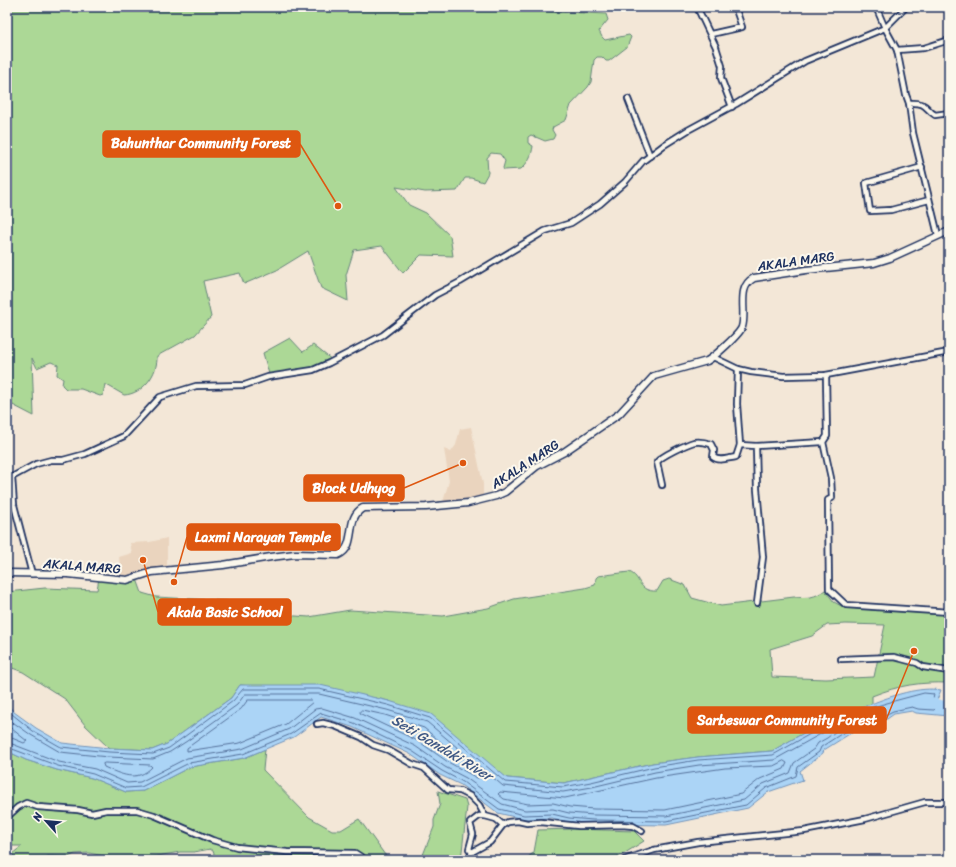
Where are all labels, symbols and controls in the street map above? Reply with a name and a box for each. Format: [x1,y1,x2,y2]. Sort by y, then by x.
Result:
callout: Bahunthar Community Forest [103,131,300,157]
text: Bahunthar Community Forest [111,131,292,156]
street label: AKALA MARG [755,244,836,278]
street label: AKALA MARG [485,433,564,495]
callout: Block Udhyog [304,475,404,501]
text: Block Udhyog [312,476,397,501]
callout: Laxmi Narayan Temple [187,524,340,550]
text: Laxmi Narayan Temple [195,525,332,550]
street label: AKALA MARG [41,552,122,580]
callout: Akala Basic School [158,599,291,625]
text: Akala Basic School [166,600,284,625]
callout: Sarbeswar Community Forest [688,707,886,733]
water label: Seti Gandaki River [387,708,499,789]
text: Sarbeswar Community Forest [696,708,878,733]
north arrow [26,801,66,841]
text: N [27,809,48,825]

